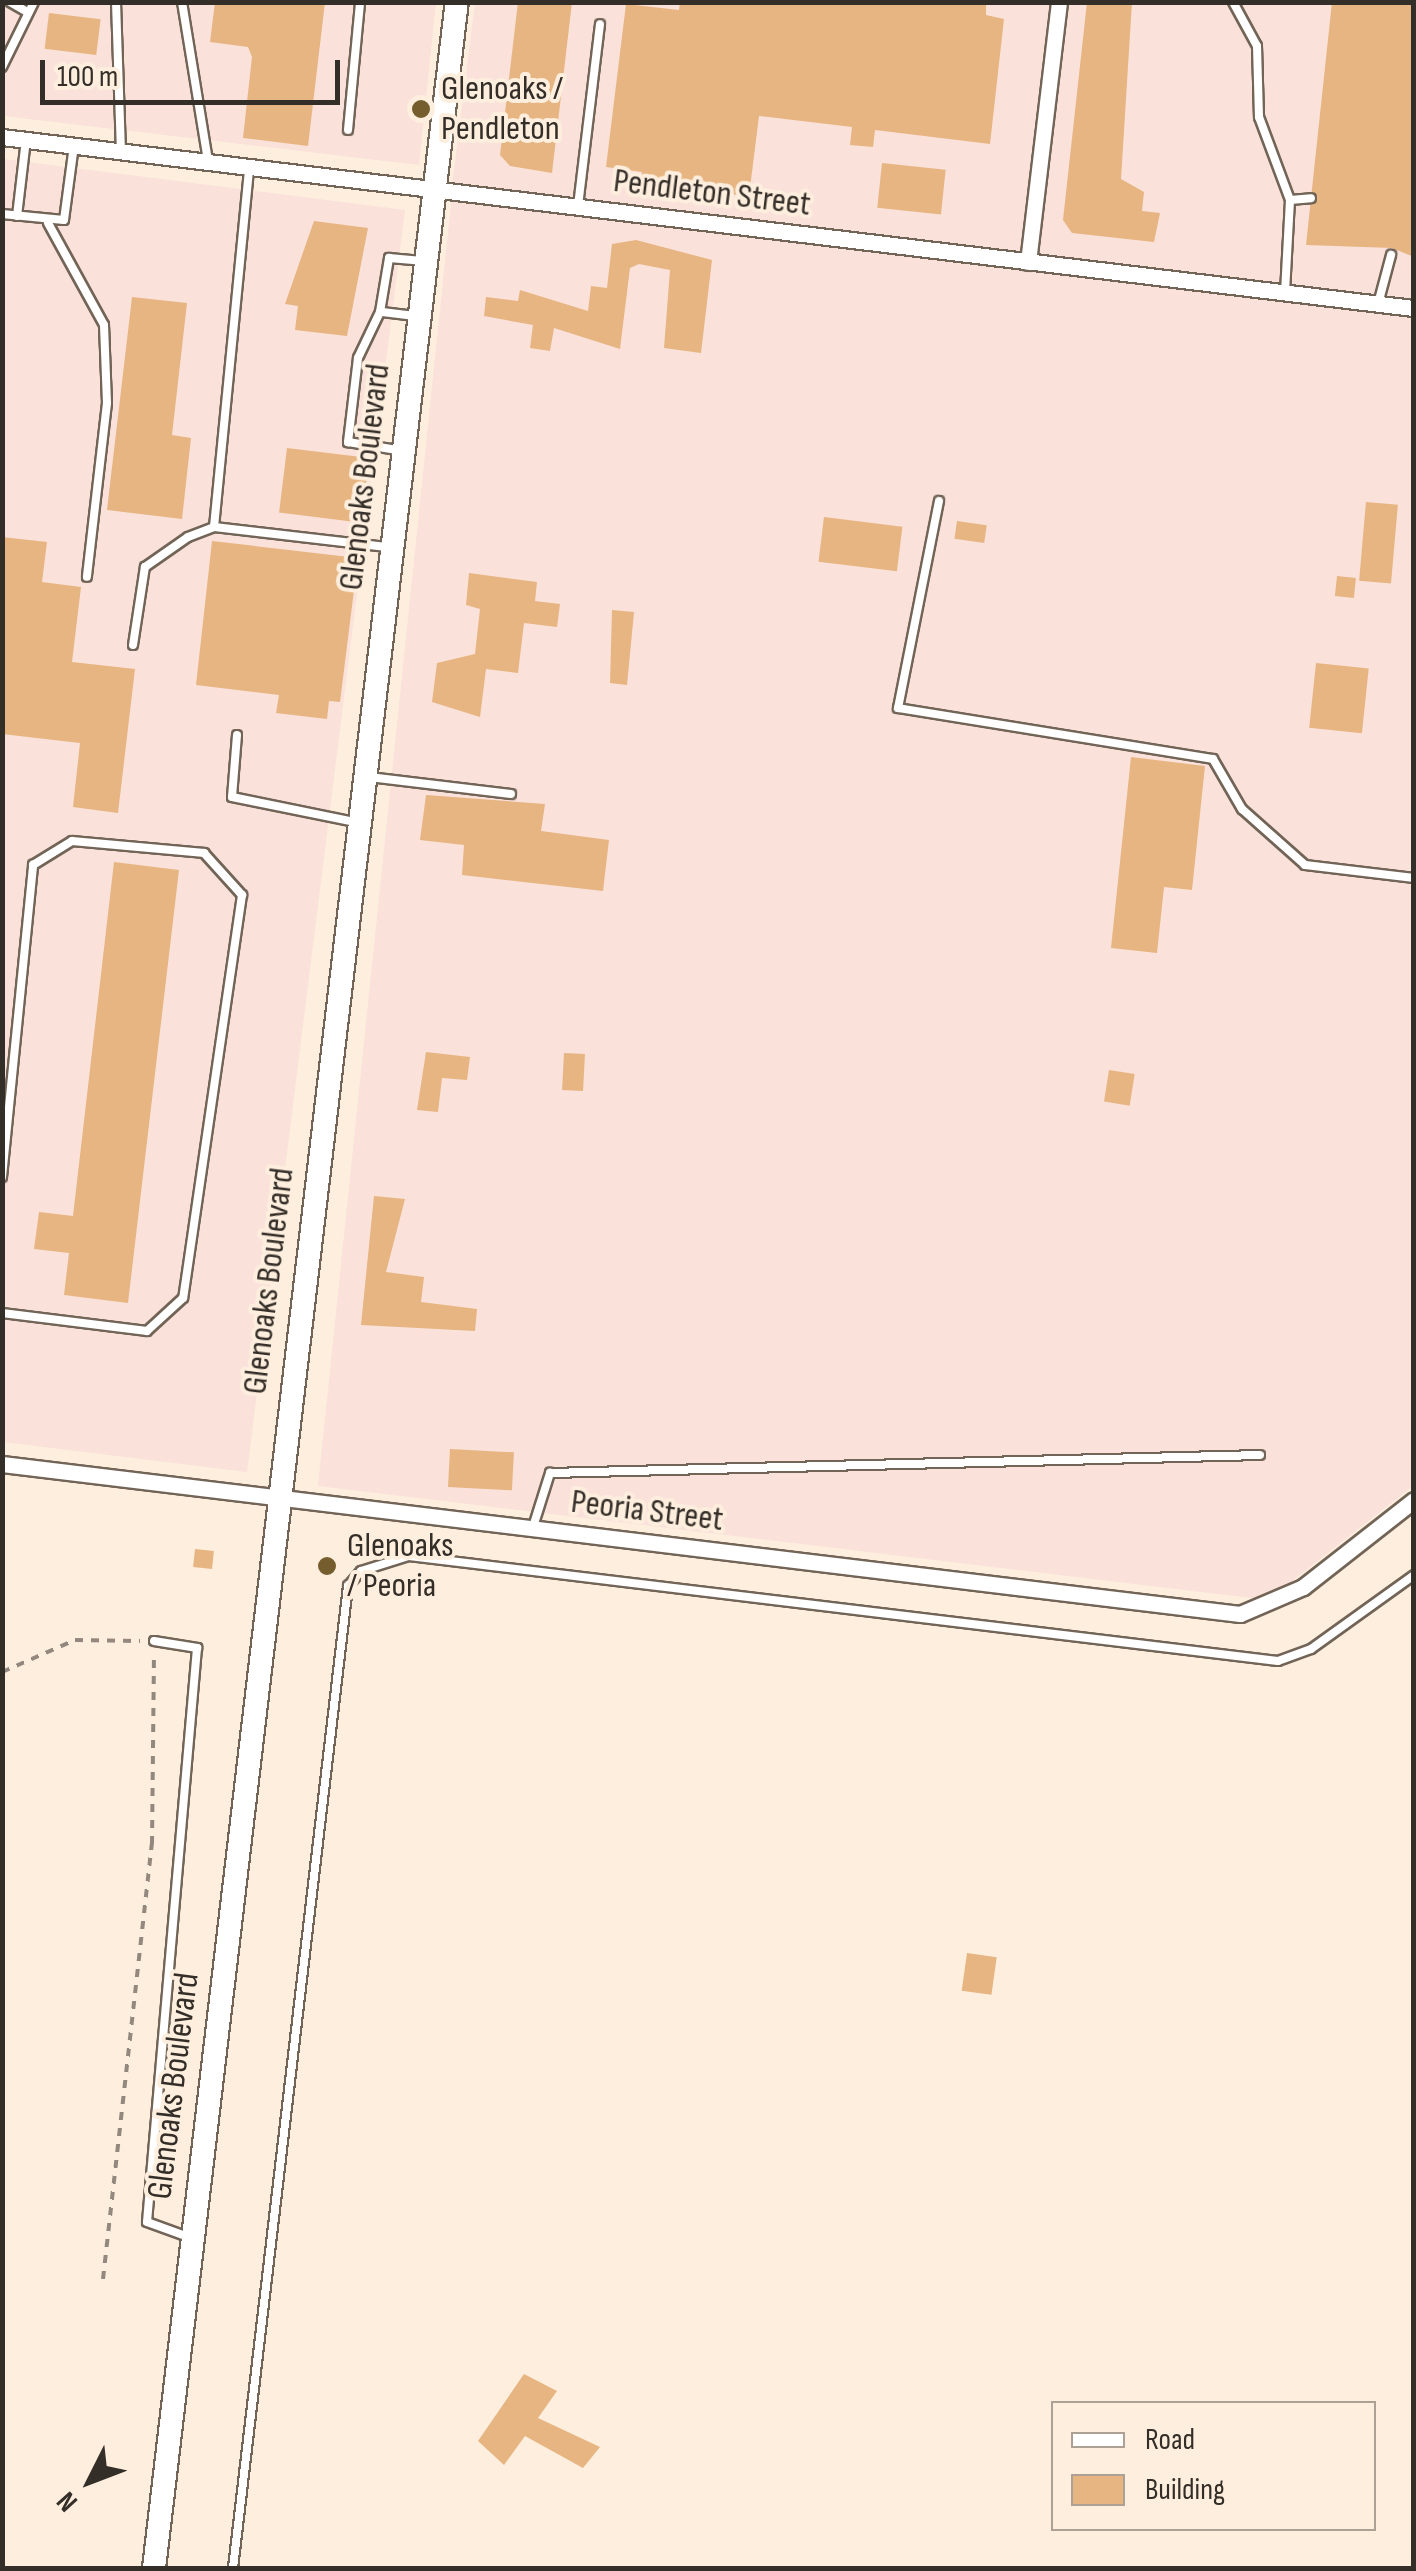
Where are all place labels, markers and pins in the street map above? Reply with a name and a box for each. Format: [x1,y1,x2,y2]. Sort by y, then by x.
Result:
place label: Glenoaks / Pendleton [441,68,563,150]
marker: Glenoaks / Pendleton [410,98,432,120]
place label: Glenoaks / Peoria [347,1525,454,1607]
marker: Glenoaks / Peoria [316,1555,338,1577]

